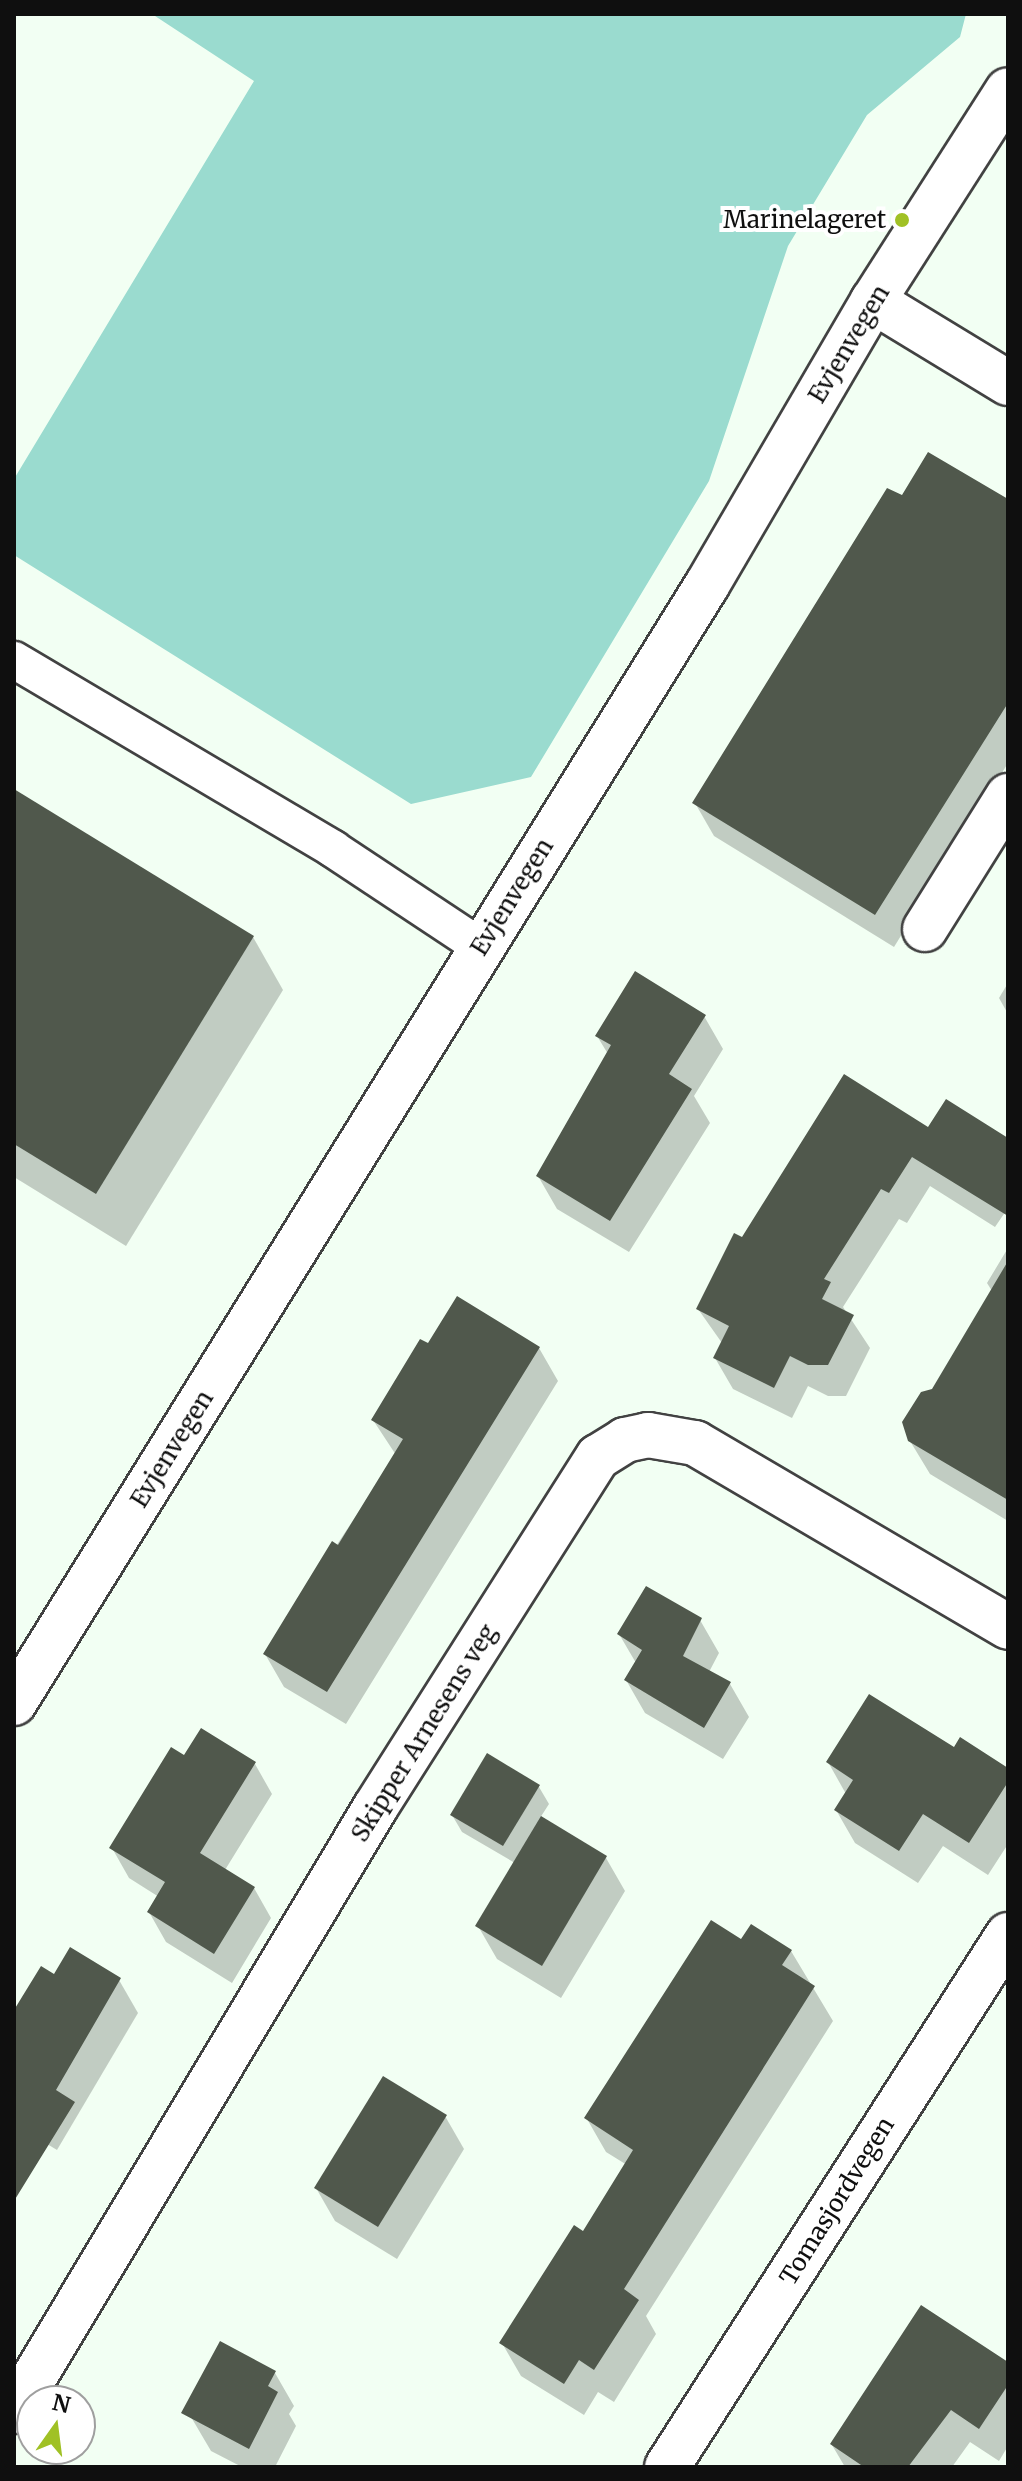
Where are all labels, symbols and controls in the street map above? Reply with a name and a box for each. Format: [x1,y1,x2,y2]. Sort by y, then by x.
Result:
place label: Marinelageret [723,206,886,234]
marker: Marinelageret [893,211,911,229]
street label: Evjenvegen [803,280,895,408]
street label: Evjenvegen [465,833,559,961]
street label: Evjenvegen [125,1385,219,1513]
street label: Skipper Arnesens veg [345,1619,503,1847]
street label: Tomasjordvegen [774,2112,900,2290]
north arrow [16,2385,96,2465]
text: N [49,2388,73,2419]

